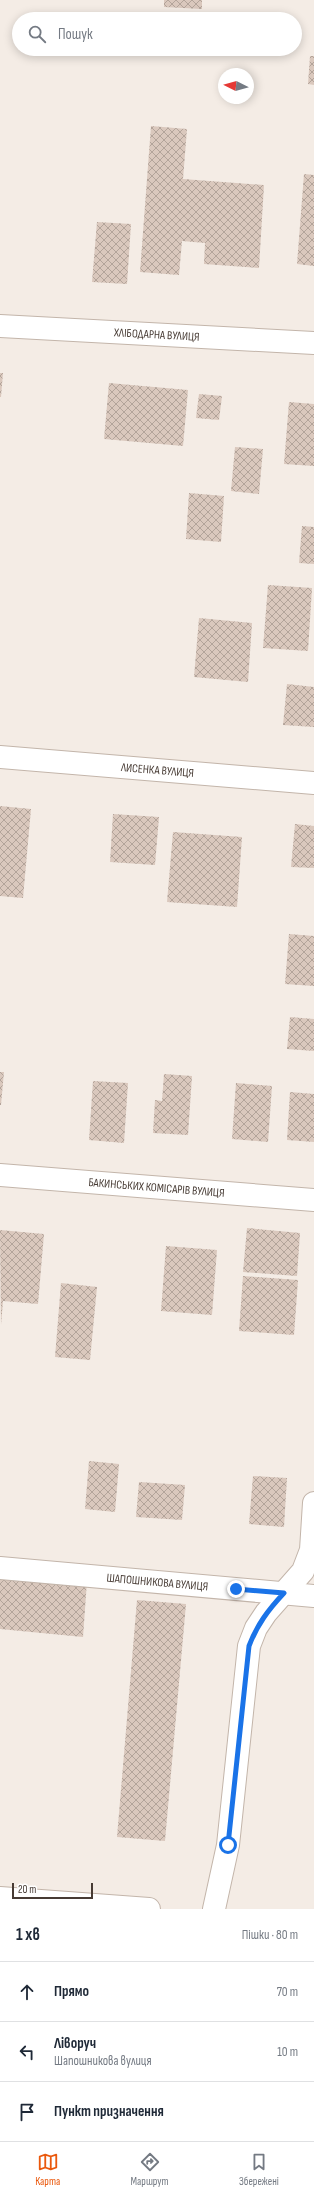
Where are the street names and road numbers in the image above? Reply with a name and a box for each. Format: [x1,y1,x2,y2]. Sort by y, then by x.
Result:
street label: ХЛІБОДАРНА ВУЛИЦЯ [113,325,200,344]
street label: ЛИСЕНКА ВУЛИЦЯ [119,759,195,781]
street label: БАКИНСЬКИХ КОМІСАРІВ ВУЛИЦЯ [88,1175,225,1200]
street label: ШАПОШНИКОВА ВУЛИЦЯ [106,1570,209,1594]

